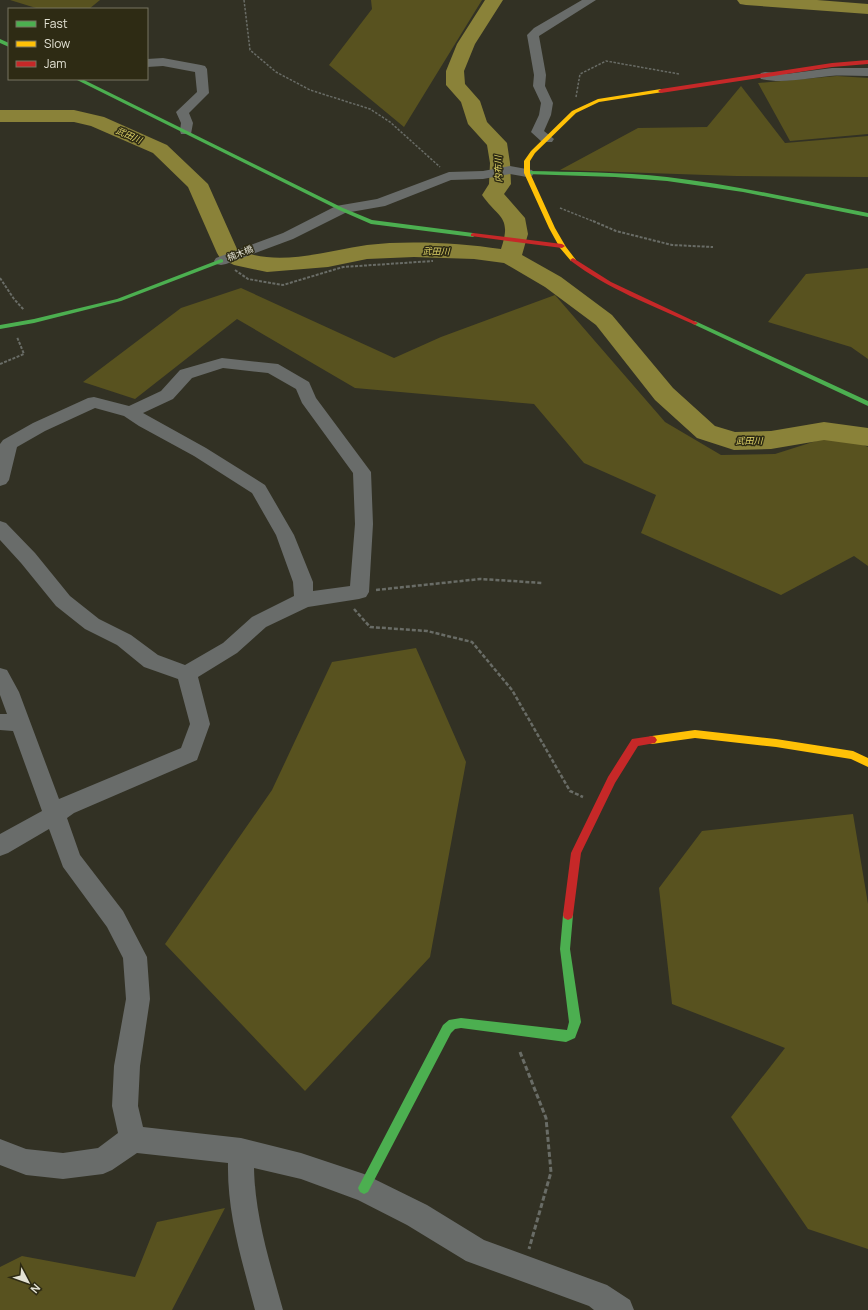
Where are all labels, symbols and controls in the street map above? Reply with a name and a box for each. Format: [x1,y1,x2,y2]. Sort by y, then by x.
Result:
legend [8,8,148,80]
text: Fast [44,15,68,32]
text: Slow [44,35,70,52]
text: Jam [44,55,66,72]
water label: 武田川 [114,124,145,147]
water label: 内布川 [491,154,505,183]
street label: 楠木橋 [225,242,255,264]
water label: 武田川 [422,244,451,258]
water label: 武田川 [735,434,763,447]
north arrow [8,1262,48,1302]
text: N [28,1281,44,1297]

